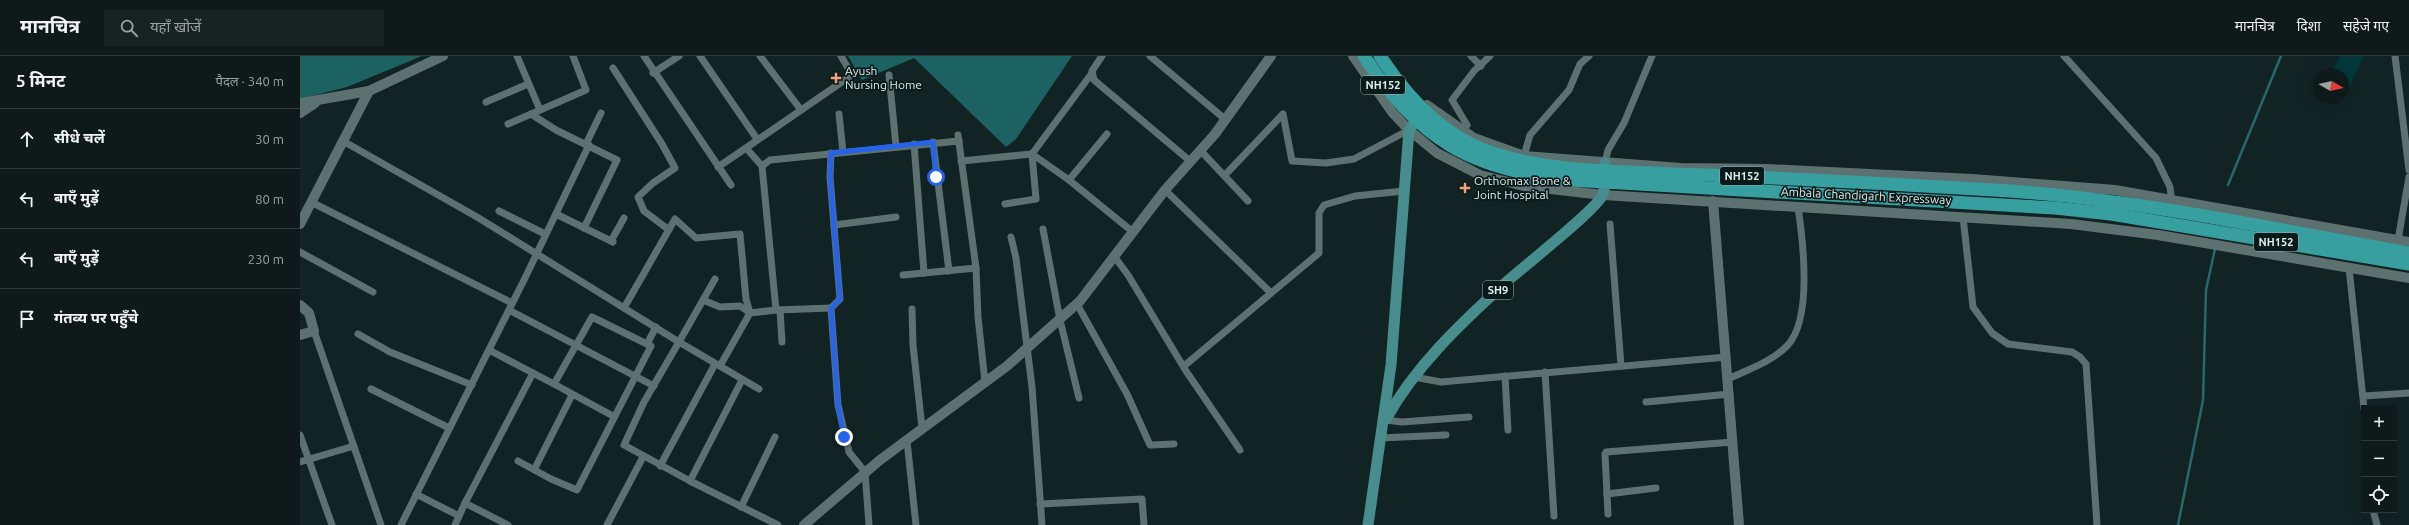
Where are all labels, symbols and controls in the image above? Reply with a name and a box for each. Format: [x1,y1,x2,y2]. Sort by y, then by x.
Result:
search box [104,10,384,46]
text: मानचित्र [20,15,80,37]
icon: search [118,17,140,39]
text: यहाँ खोजें [150,18,201,35]
text: मानचित्र [2235,18,2275,34]
text: दिशा [2297,18,2321,34]
text: सहेजे गए [2343,18,2389,34]
place label: Ayush Nursing Home [845,64,922,91]
north arrow [2313,68,2349,104]
text: 5 मिनट [16,71,65,90]
marker: Ayush Nursing Home [830,72,842,84]
text: पैदल · 340 m [216,74,284,88]
road number: NH152 [1361,76,1405,94]
icon: ahead [16,128,38,150]
text: सीधे चलें [54,129,105,146]
text: 30 m [255,132,284,146]
road number: NH152 [1720,167,1764,185]
route start [927,168,945,186]
place label: Orthomax Bone & Joint Hospital [1474,174,1571,201]
marker: Orthomax Bone & Joint Hospital [1459,182,1471,194]
street label: Ambala Chandigarh Expressway [1781,185,1952,206]
icon: left [16,188,38,210]
text: बाएँ मुड़ें [54,189,99,206]
text: 80 m [255,192,284,206]
road number: NH152 [2254,233,2298,251]
icon: left [16,248,38,270]
text: बाएँ मुड़ें [54,249,99,266]
text: 230 m [248,252,284,266]
road number: SH9 [1483,281,1513,299]
icon: arrive [16,308,38,330]
text: गंतव्य पर पहुँचे [54,309,138,326]
map controls [2361,405,2397,513]
button: + [2361,405,2397,441]
route end [835,428,853,446]
button: − [2361,441,2397,477]
button: locate [2361,477,2397,513]

